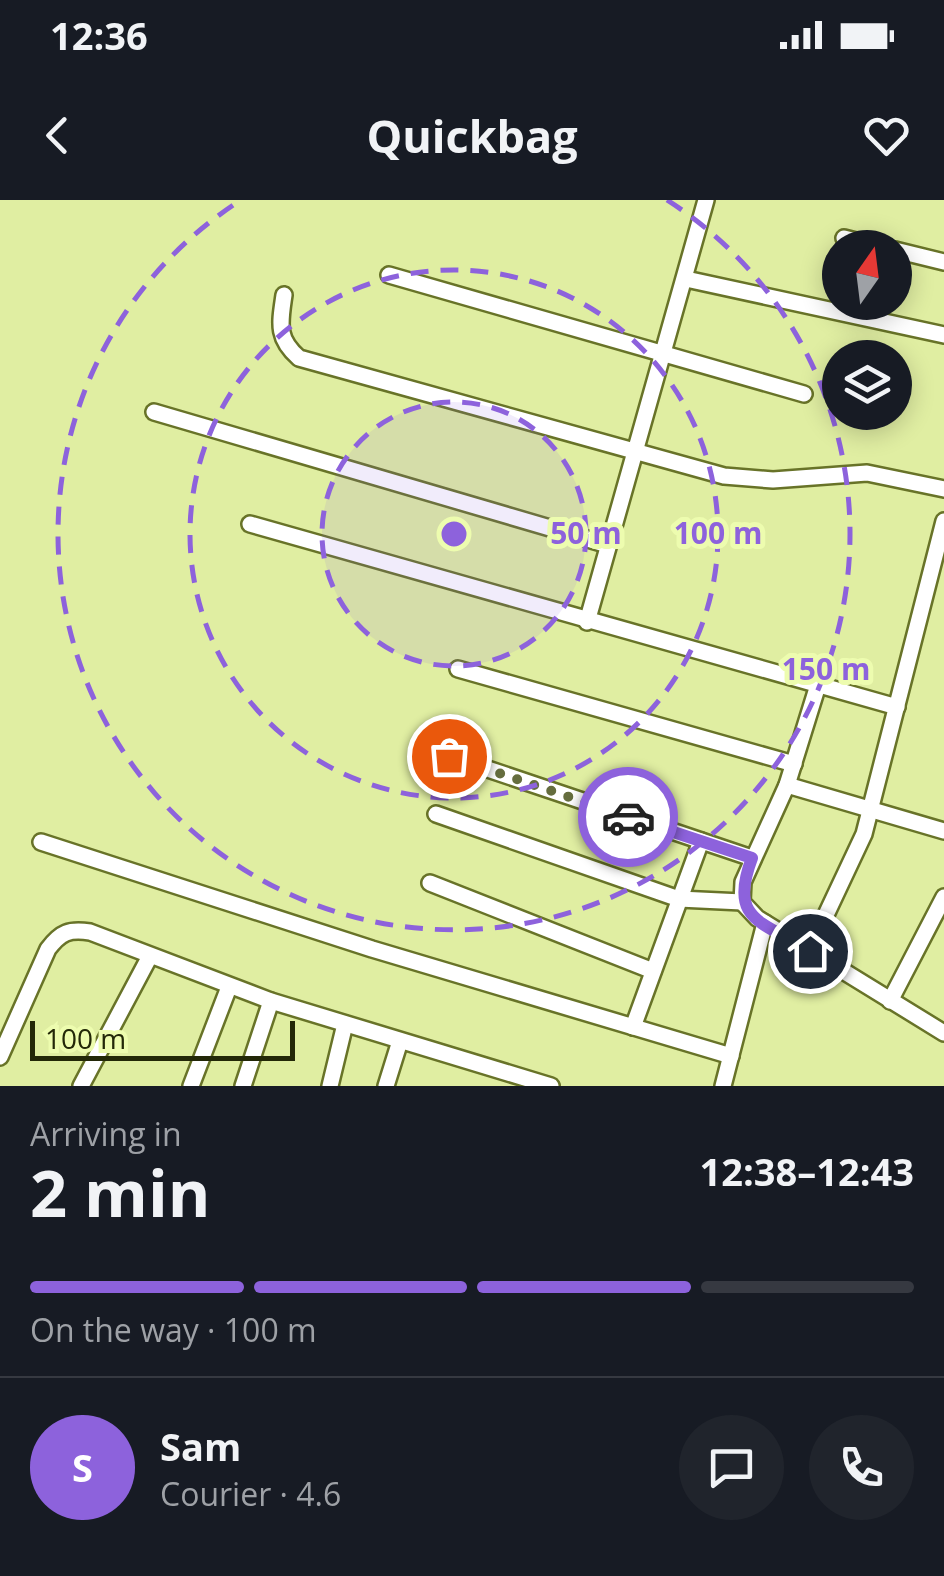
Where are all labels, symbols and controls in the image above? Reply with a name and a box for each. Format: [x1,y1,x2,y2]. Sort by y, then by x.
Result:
text: 12:36 [50,9,148,61]
text: Quickbag [366,105,578,166]
icon: back [30,108,85,163]
icon: heart [859,108,914,163]
north arrow [822,230,912,320]
map controls [822,230,912,430]
button: layers [822,340,912,430]
text: 50 m [550,512,622,553]
text: 100 m [674,512,762,553]
centre of rings [436,516,472,552]
text: 150 m [782,648,870,689]
pin [407,714,492,799]
icon: bag [422,729,477,784]
courier [578,767,678,867]
icon: car [601,790,656,845]
pin [768,909,853,994]
icon: home [783,924,838,979]
scale bar [30,1016,295,1060]
text: 100 m [45,1019,126,1057]
text: Arriving in [30,1112,182,1155]
text: 12:38–12:43 [700,1145,914,1197]
text: 2 min [30,1148,210,1236]
text: On the way · 100 m [30,1308,317,1351]
button: chat [679,1415,784,1520]
button: phone [809,1415,914,1520]
text: Sam [160,1420,241,1472]
text: S [72,1441,93,1493]
text: Courier · 4.6 [160,1472,341,1515]

